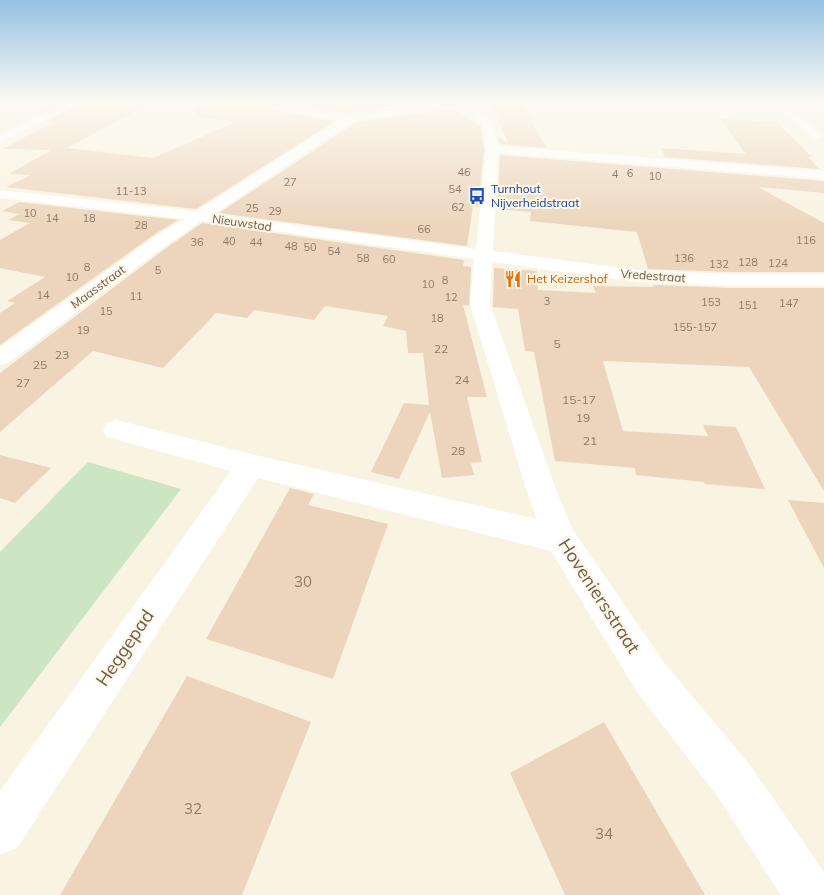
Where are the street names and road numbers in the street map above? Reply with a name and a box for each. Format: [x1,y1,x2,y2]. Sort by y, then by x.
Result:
street label: Nieuwstad [211,211,273,234]
street label: Maasstraat [68,262,128,311]
street label: Vredestraat [620,266,686,285]
street label: Hoveniersstraat [554,534,645,658]
street label: Heggepad [91,605,159,690]

